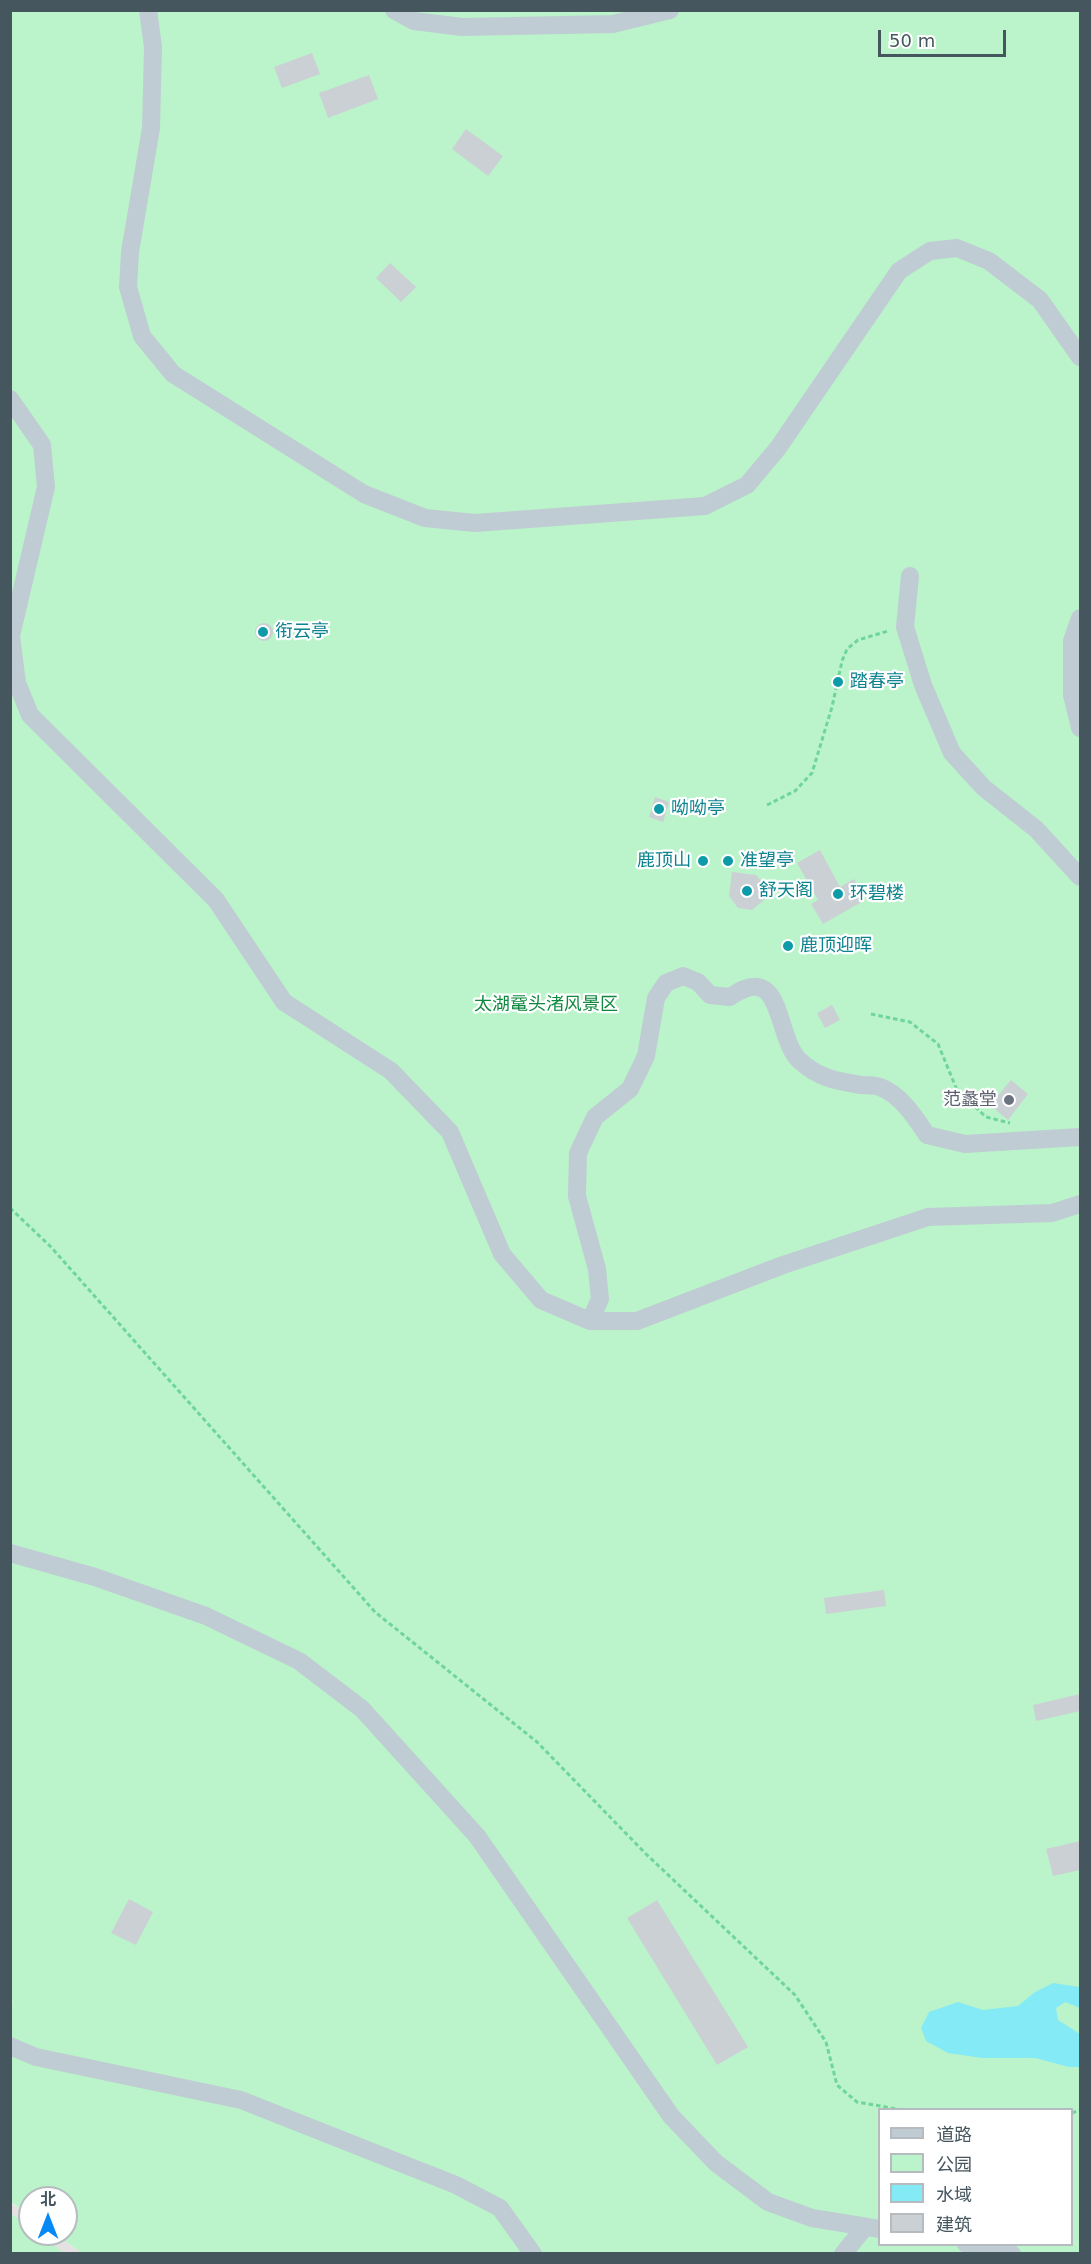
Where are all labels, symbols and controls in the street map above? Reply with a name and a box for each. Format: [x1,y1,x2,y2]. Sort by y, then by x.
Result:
scale bar [881,18,1008,56]
text: 50 m [889,30,935,51]
place label: 衔云亭 [275,621,329,643]
marker: 衔云亭 [256,625,270,639]
place label: 踏春亭 [850,671,904,693]
marker: 踏春亭 [831,675,845,689]
place label: 呦呦亭 [671,798,725,820]
marker: 呦呦亭 [652,802,666,816]
place label: 鹿顶山 [637,850,691,872]
place label: 准望亭 [740,850,794,872]
marker: 鹿顶山 [696,854,710,868]
marker: 准望亭 [721,854,735,868]
place label: 舒天阁 [759,880,813,902]
place label: 环碧楼 [850,883,904,905]
marker: 舒天阁 [740,884,754,898]
marker: 环碧楼 [831,887,845,901]
place label: 鹿顶迎晖 [800,935,872,957]
marker: 鹿顶迎晖 [781,939,795,953]
park label: 太湖鼋头渚风景区 [474,994,618,1016]
place label: 范蠡堂 [943,1089,997,1111]
marker: 范蠡堂 [1002,1093,1016,1107]
legend [878,2108,1073,2246]
text: 道路 [936,2124,972,2145]
text: 公园 [936,2154,972,2175]
text: 水域 [936,2184,972,2205]
north arrow [18,2186,78,2246]
text: 北 [40,2190,56,2209]
text: 建筑 [936,2214,972,2235]

